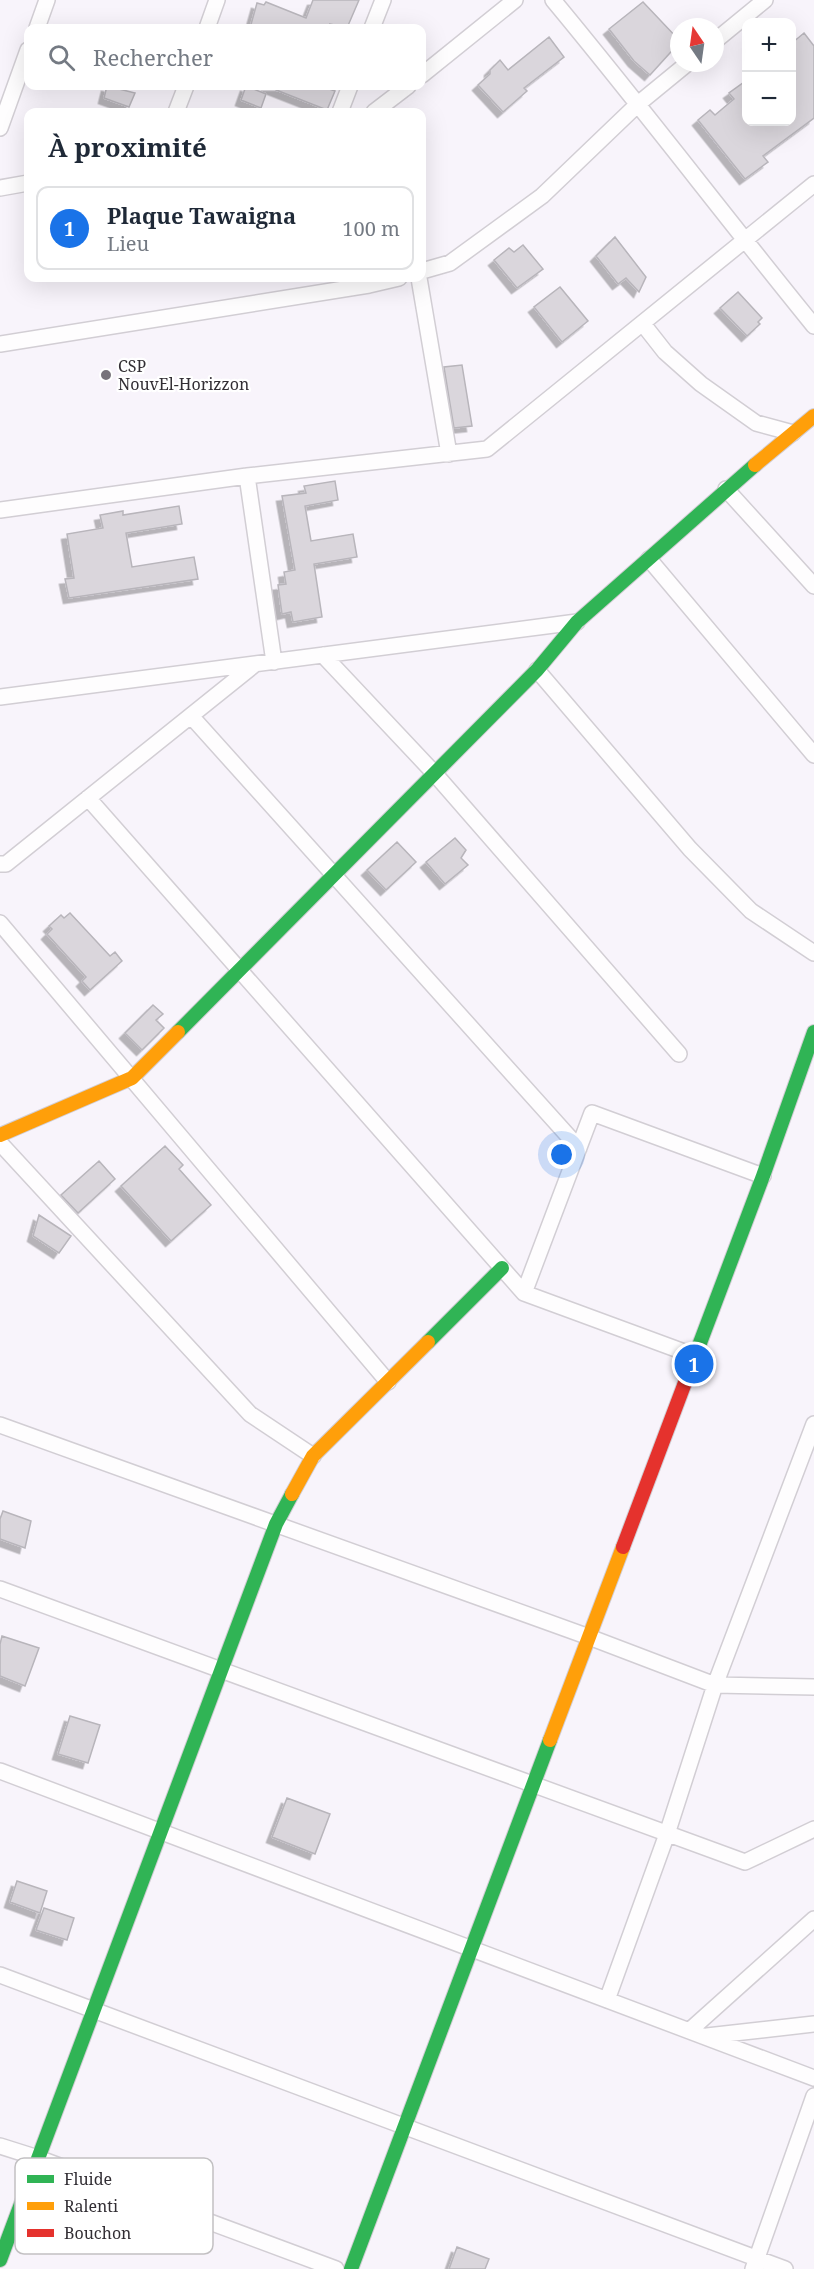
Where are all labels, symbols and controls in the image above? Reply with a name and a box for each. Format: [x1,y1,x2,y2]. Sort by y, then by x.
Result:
north arrow [670,18,724,72]
map controls [742,18,796,126]
button: + [742,18,796,72]
search box [24,24,426,90]
icon: search [45,41,78,74]
text: Rechercher [93,42,213,72]
button: − [742,72,796,126]
text: À proximité [48,129,207,165]
text: Plaque Tawaigna [107,200,296,230]
text: 1 [64,215,75,242]
text: 100 m [342,215,400,242]
text: Lieu [107,230,149,257]
place label: CSP NouvEl-Horizzon [118,355,249,395]
marker: CSP NouvEl-Horizzon [99,368,113,382]
your location [547,1140,576,1169]
pin: 1 [674,1342,714,1386]
legend [15,2158,213,2254]
text: Fluide [64,2168,112,2190]
text: Ralenti [64,2195,118,2217]
text: Bouchon [64,2222,131,2244]

